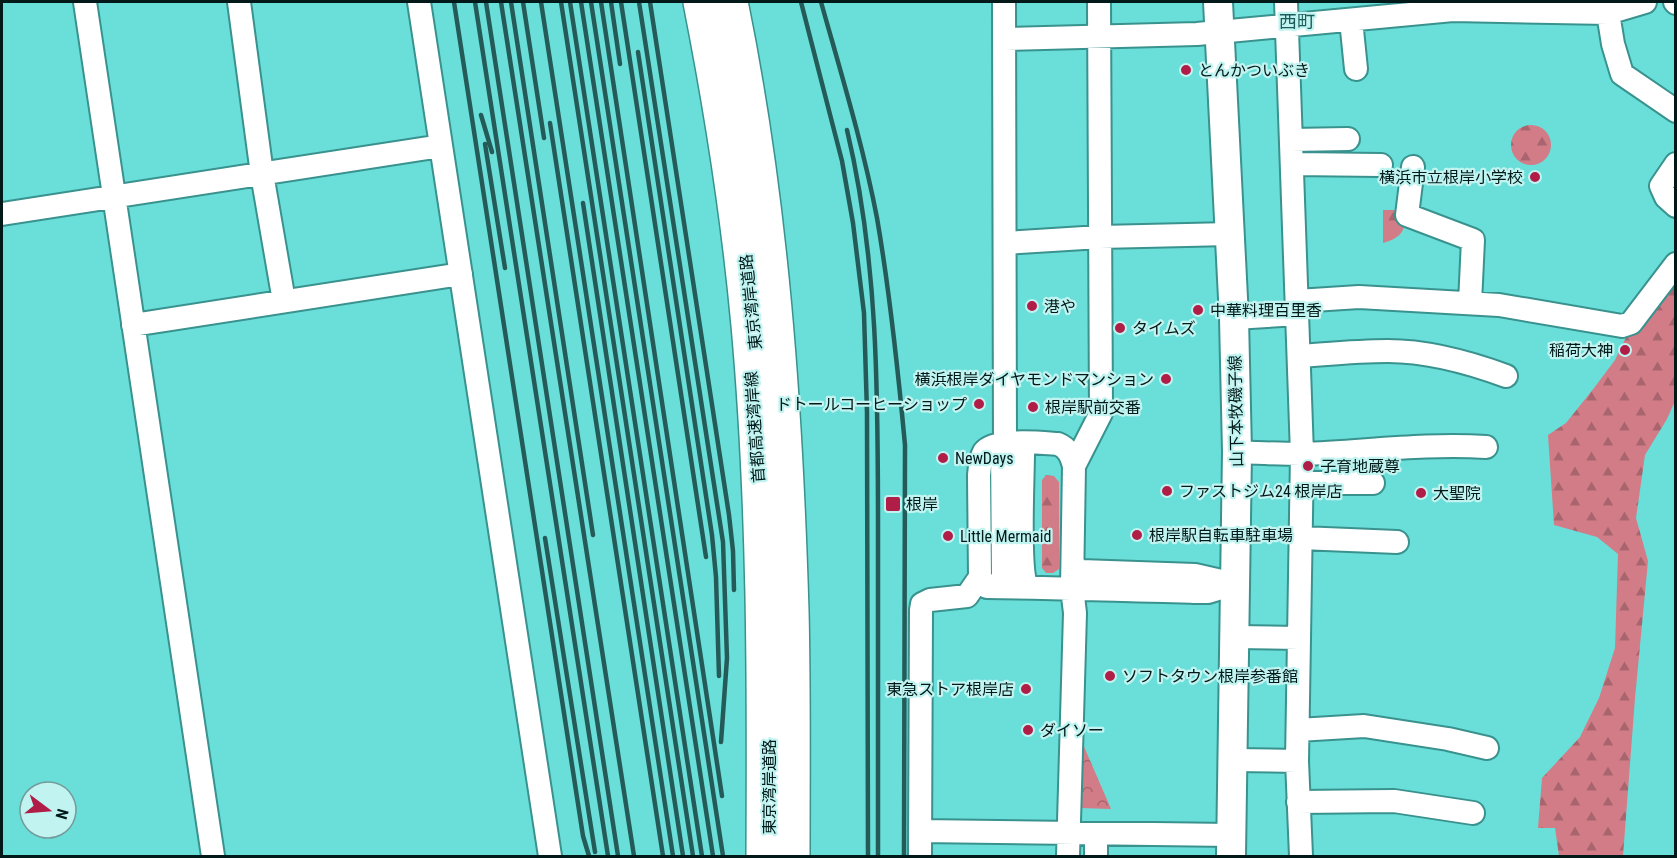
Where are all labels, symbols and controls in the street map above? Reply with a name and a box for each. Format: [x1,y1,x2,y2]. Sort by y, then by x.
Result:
district label: 西町 [1279,11,1315,32]
place label: とんかついぶき [1198,61,1310,80]
marker: とんかついぶき [1179,63,1193,77]
place label: 横浜市立根岸小学校 [1379,168,1523,187]
marker: 横浜市立根岸小学校 [1528,170,1542,184]
street label: 東京湾岸道路 [737,253,765,351]
place label: 港や [1044,297,1076,316]
marker: 港や [1025,299,1039,313]
place label: 中華料理百里香 [1210,301,1322,320]
marker: 中華料理百里香 [1191,303,1205,317]
place label: タイムズ [1132,319,1196,338]
marker: タイムズ [1113,321,1127,335]
place label: 稲荷大神 [1549,341,1613,360]
marker: 稲荷大神 [1618,343,1632,357]
street label: 山下本牧磯子線 [1226,355,1246,467]
street label: 首都高速湾岸線 [742,370,768,484]
place label: 横浜根岸ダイヤモンドマンション [914,370,1154,389]
marker: 横浜根岸ダイヤモンドマンション [1159,372,1173,386]
place label: ドトールコーヒーショップ [776,395,967,414]
marker: ドトールコーヒーショップ [972,397,986,411]
place label: 根岸駅前交番 [1045,398,1141,417]
marker: 根岸駅前交番 [1026,400,1040,414]
place label: NewDays [955,449,1013,468]
marker: NewDays [936,451,950,465]
place label: 子育地蔵尊 [1320,457,1400,476]
marker: 子育地蔵尊 [1301,459,1315,473]
place label: ファストジム24 根岸店 [1179,482,1342,501]
marker: ファストジム24 根岸店 [1160,484,1174,498]
place label: 大聖院 [1433,484,1481,503]
marker: 大聖院 [1414,486,1428,500]
marker: 根岸 [884,495,902,513]
place label: 根岸 [906,495,938,514]
place label: 根岸駅自転車駐車場 [1149,526,1293,545]
place label: Little Mermaid [960,527,1051,546]
marker: 根岸駅自転車駐車場 [1130,528,1144,542]
marker: Little Mermaid [941,529,955,543]
place label: ソフトタウン根岸参番館 [1122,667,1298,686]
marker: ソフトタウン根岸参番館 [1103,669,1117,683]
place label: 東急ストア根岸店 [886,680,1014,699]
marker: 東急ストア根岸店 [1019,682,1033,696]
place label: ダイソー [1040,721,1104,740]
marker: ダイソー [1021,723,1035,737]
street label: 東京湾岸道路 [760,739,779,835]
north arrow [18,780,78,840]
text: N [51,807,72,821]

